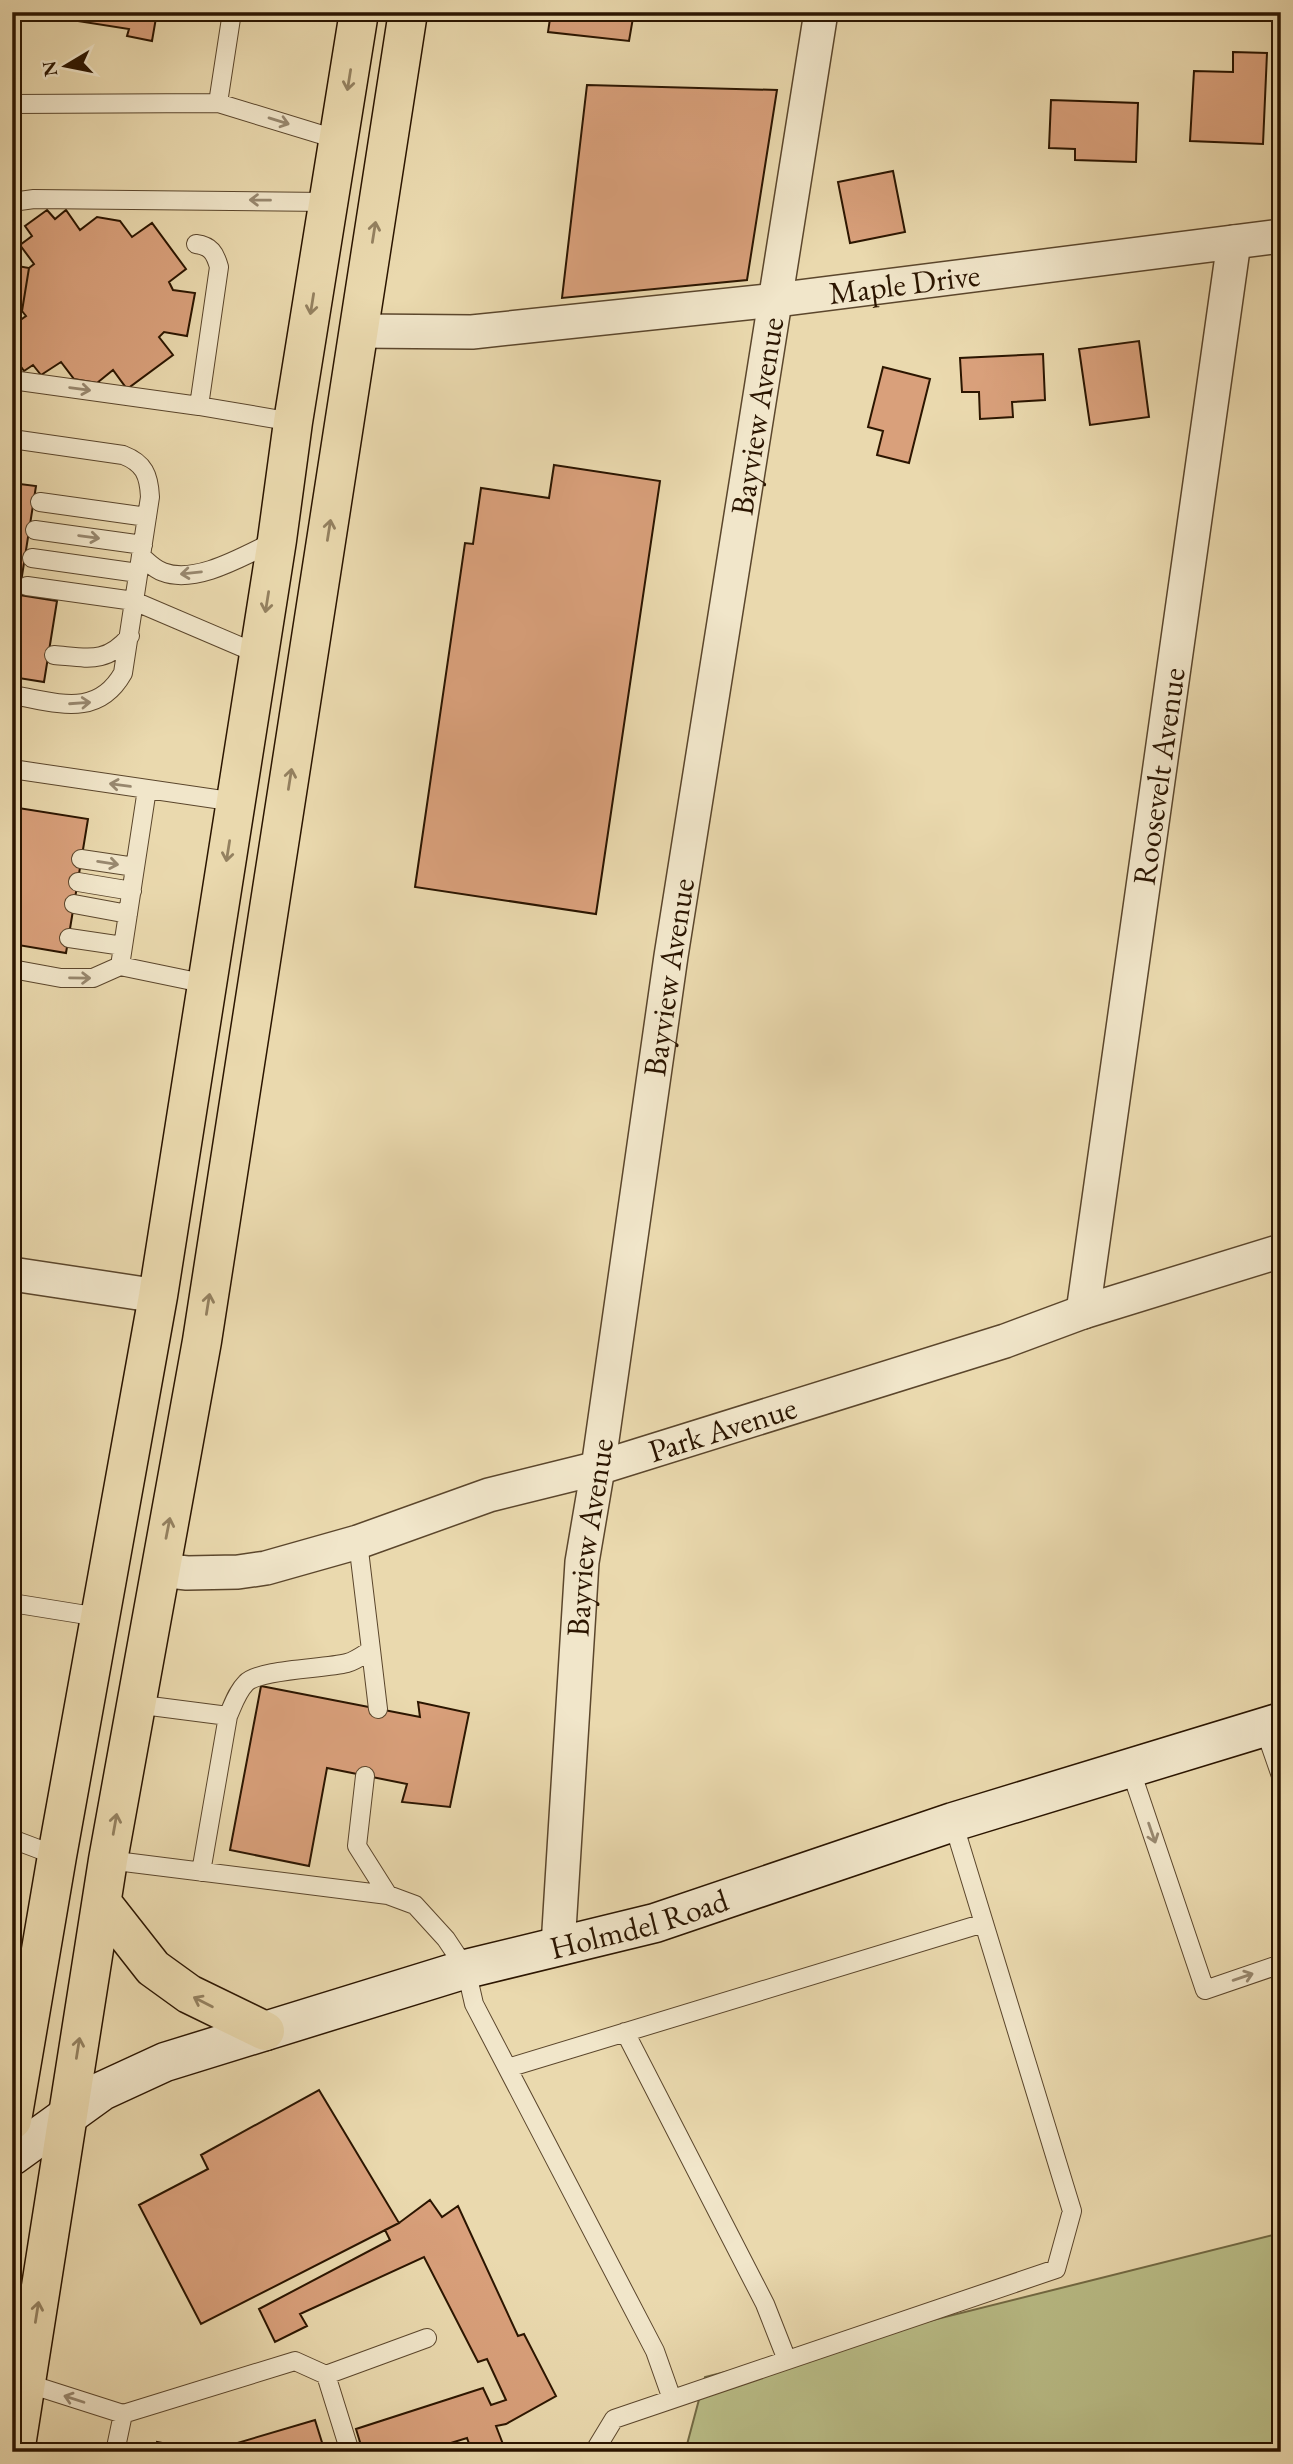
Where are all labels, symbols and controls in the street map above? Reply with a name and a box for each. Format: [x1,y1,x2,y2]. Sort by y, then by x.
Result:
north arrow [32,32,102,102]
text: N [36,59,63,79]
one-way arrow [342,68,355,91]
one-way arrow [268,116,290,129]
one-way arrow [249,193,272,207]
one-way arrow [368,222,381,244]
street label: Maple Drive [826,253,982,314]
one-way arrow [305,292,318,315]
street label: Bayview Avenue [720,314,793,518]
one-way arrow [68,383,91,396]
one-way arrow [323,519,336,542]
one-way arrow [77,531,100,544]
one-way arrow [180,567,203,580]
one-way arrow [260,590,273,613]
street label: Roosevelt Avenue [1122,665,1195,888]
one-way arrow [68,696,91,709]
one-way arrow [284,768,297,791]
one-way arrow [109,778,132,791]
one-way arrow [221,839,234,862]
one-way arrow [97,857,119,870]
street label: Bayview Avenue [633,875,704,1079]
one-way arrow [68,971,91,985]
one-way arrow [201,1293,214,1315]
street label: Park Avenue [643,1386,802,1472]
street label: Bayview Avenue [556,1436,623,1638]
one-way arrow [162,1517,176,1540]
one-way arrow [109,1813,122,1836]
one-way arrow [1147,1821,1159,1843]
street label: Holmdel Road [545,1878,734,1969]
one-way arrow [1232,1970,1254,1983]
one-way arrow [194,1994,214,2008]
one-way arrow [72,2037,85,2060]
one-way arrow [31,2301,44,2324]
one-way arrow [64,2392,86,2404]

